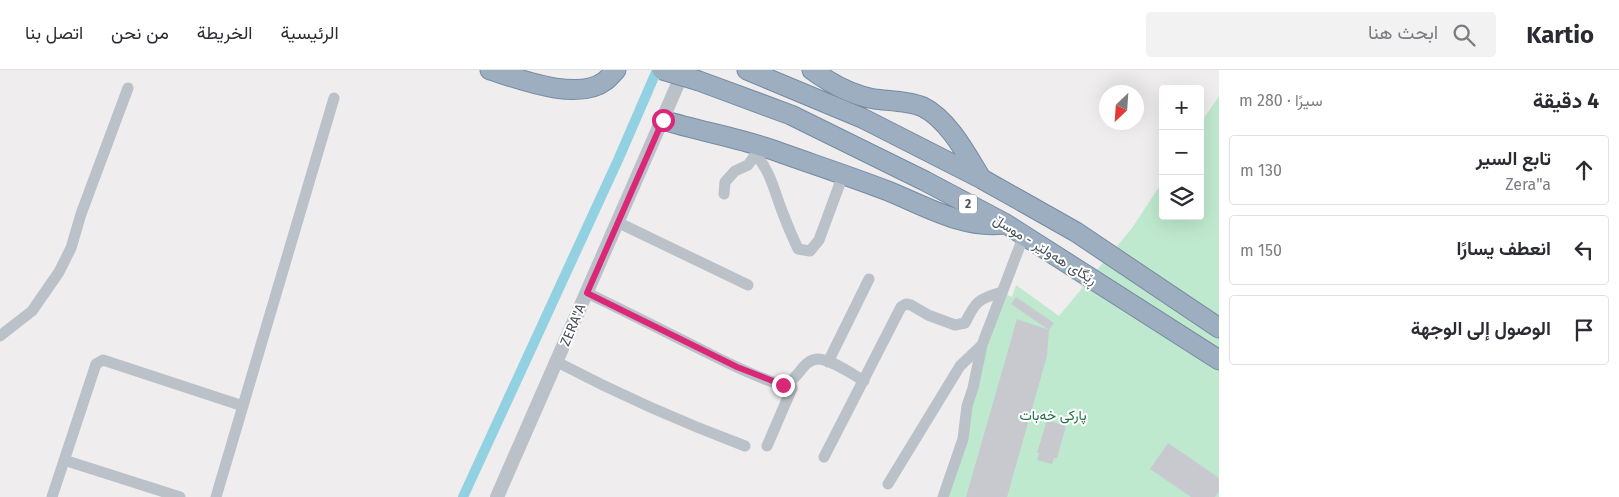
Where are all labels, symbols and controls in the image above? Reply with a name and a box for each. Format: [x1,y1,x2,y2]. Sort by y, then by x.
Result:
search box [1146,12,1496,57]
text: ابحث هنا [1368,21,1438,44]
icon: search [1450,21,1478,49]
text: Kartio [1526,21,1594,49]
text: اتصل بنا [25,22,83,44]
text: من نحن [111,22,169,44]
text: الخريطة [197,22,253,44]
text: الرئيسية [281,22,339,44]
north arrow [1099,85,1144,130]
map controls [1159,85,1204,220]
button: + [1159,85,1204,130]
text: 4 دقيقة [1533,88,1599,114]
text: سيرًا · 280 m [1239,91,1323,110]
route start [652,109,675,132]
button: − [1159,130,1204,175]
text: تابع السير [1476,147,1551,170]
icon: ahead [1570,156,1598,184]
text: 130 m [1240,161,1282,180]
button: layers [1159,175,1204,220]
text: Zera"a [1505,175,1551,194]
road number: 2 [959,195,977,214]
street label: ڕێگای هەولێر - موسڵ [988,211,1100,291]
icon: left [1570,236,1598,264]
text: انعطف يسارًا [1457,237,1551,260]
text: 150 m [1240,241,1282,260]
street label: ZERA"A [557,301,589,349]
icon: arrive [1570,316,1598,344]
text: الوصول إلى الوجهة [1411,317,1551,340]
route end [772,374,795,397]
park label: پارکی خەبات [1019,407,1087,425]

